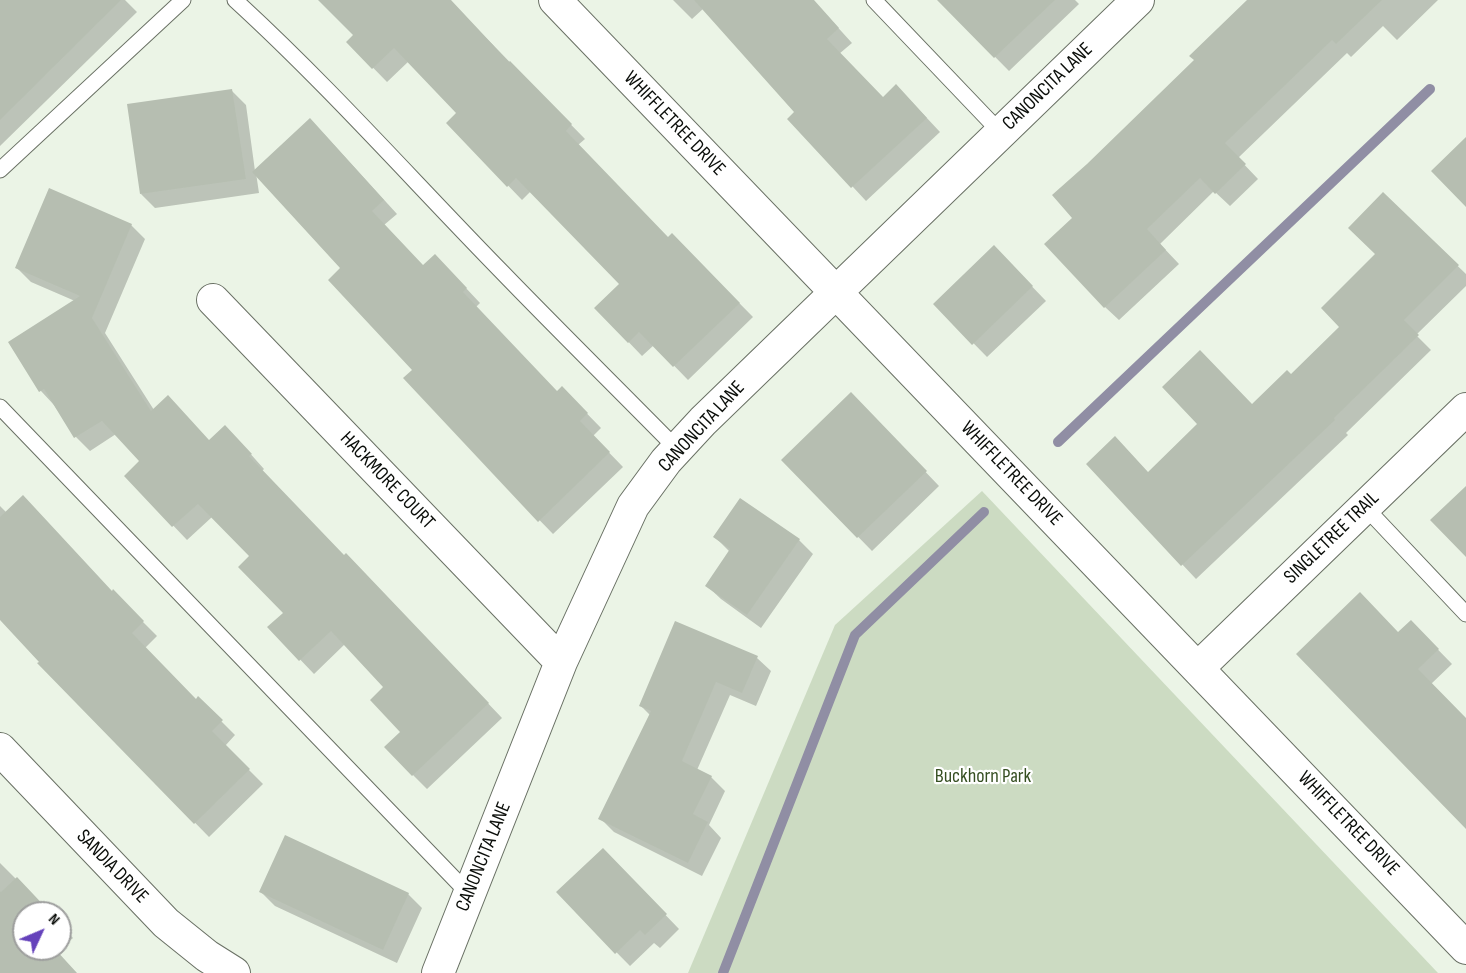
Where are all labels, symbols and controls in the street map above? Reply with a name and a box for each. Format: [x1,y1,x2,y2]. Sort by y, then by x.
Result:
street label: CANONCITA LANE [998,38,1098,136]
street label: WHIFFLETREE DRIVE [618,67,730,181]
street label: CANONCITA LANE [654,376,750,478]
street label: WHIFFLETREE DRIVE [955,417,1067,531]
street label: HACKMORE COURT [335,427,439,535]
street label: SINGLETREE TRAIL [1280,487,1384,589]
park label: Buckhorn Park [935,765,1031,789]
street label: WHIFFLETREE DRIVE [1292,767,1404,881]
street label: CANONCITA LANE [451,799,517,915]
street label: SANDIA DRIVE [71,825,153,909]
north arrow [12,901,72,961]
text: N [44,910,64,929]

